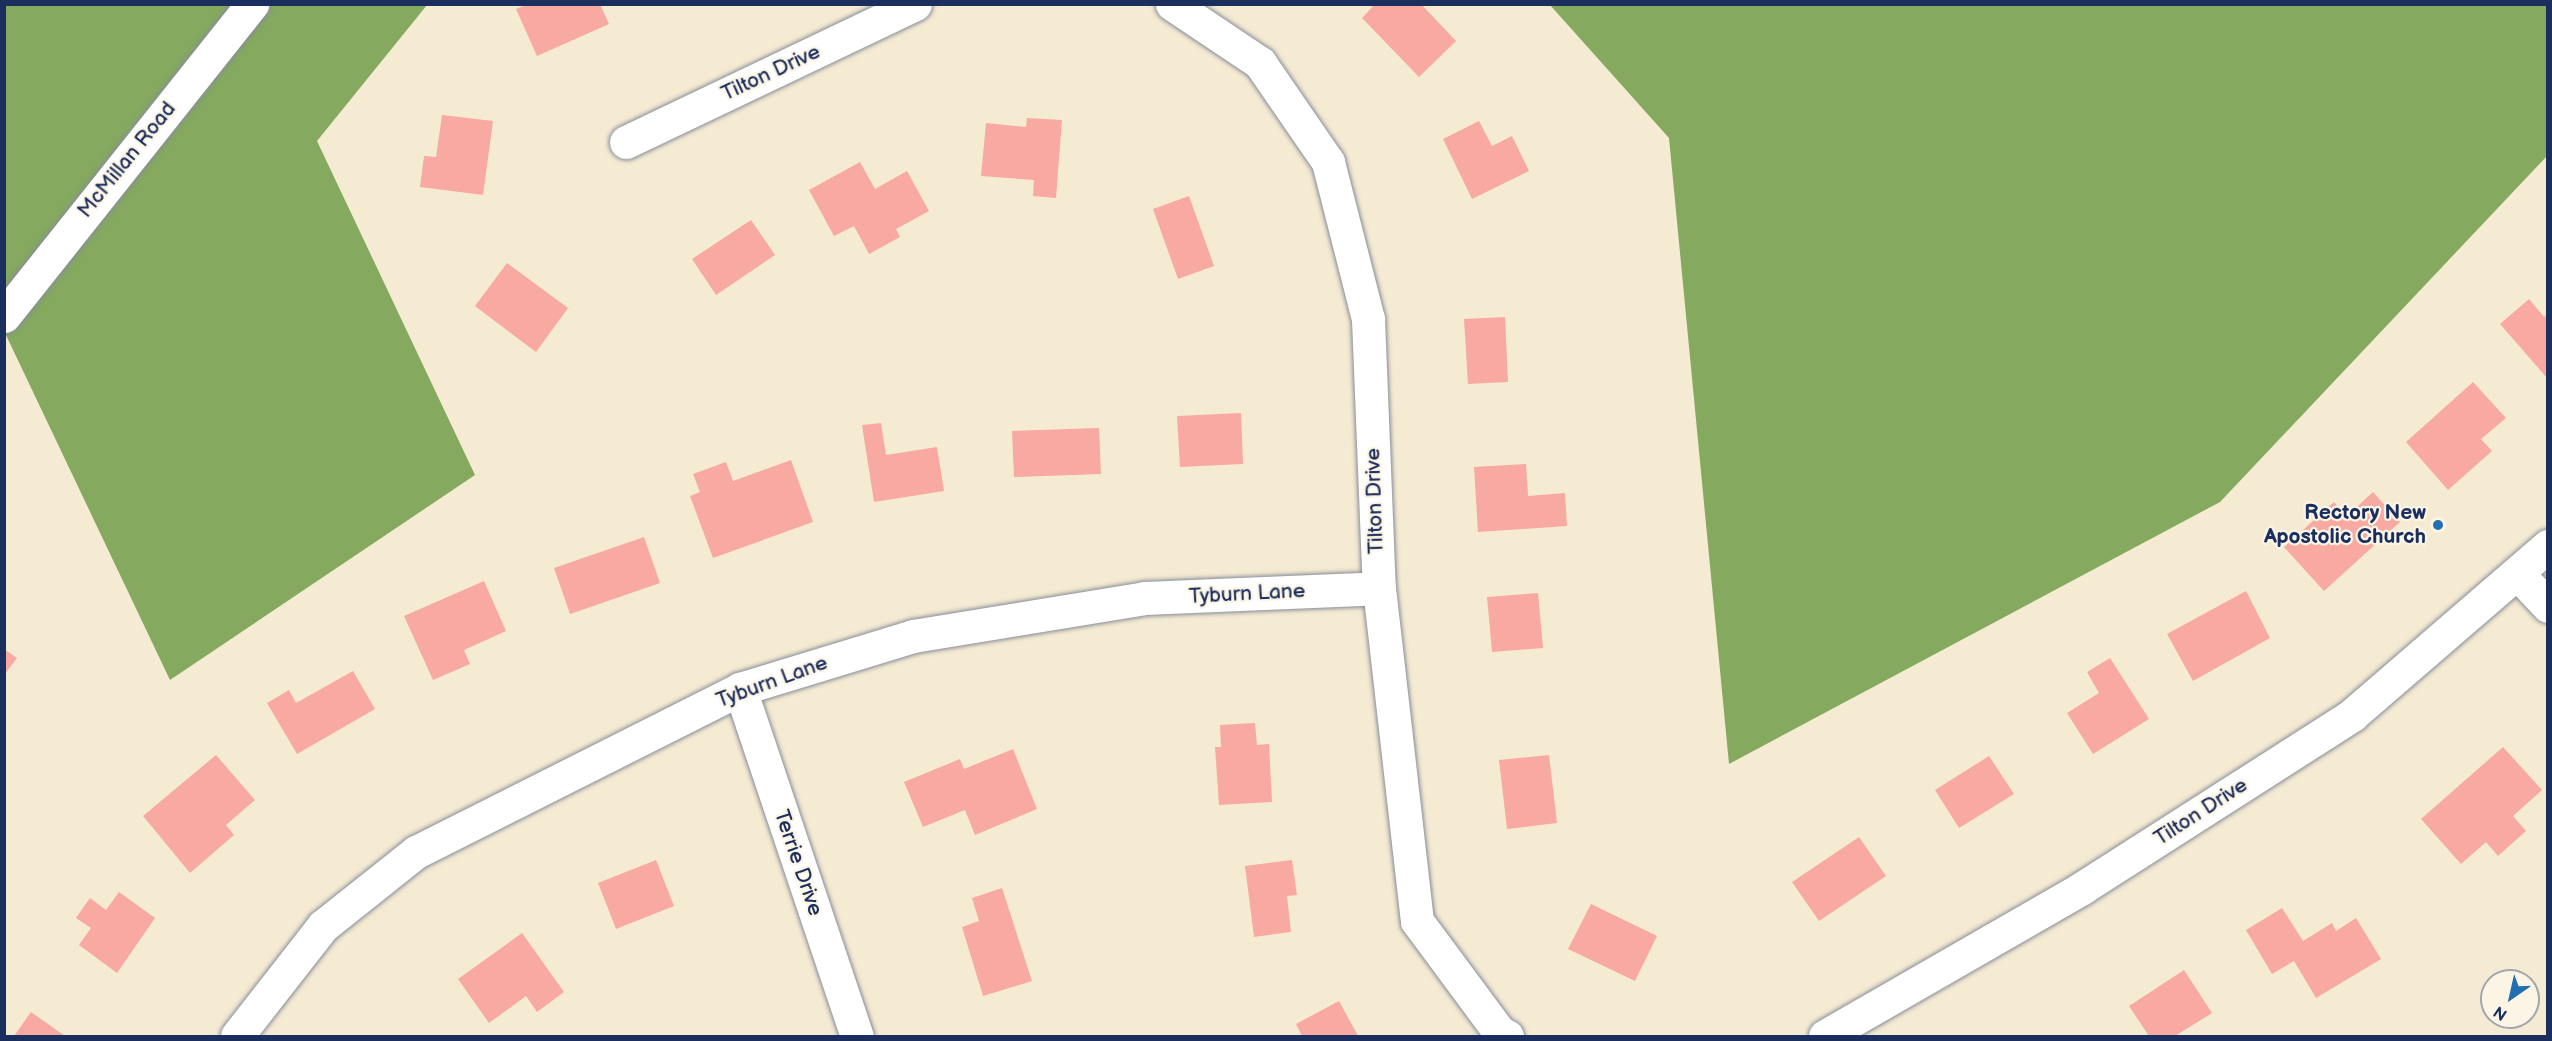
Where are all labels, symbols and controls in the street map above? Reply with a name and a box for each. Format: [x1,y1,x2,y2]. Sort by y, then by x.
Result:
street label: Tilton Drive [718,39,824,107]
street label: McMillan Road [73,97,181,223]
street label: Tilton Drive [1361,448,1389,554]
place label: Rectory New Apostolic Church [2264,500,2426,550]
marker: Rectory New Apostolic Church [2431,518,2445,532]
street label: Tyburn Lane [1188,578,1306,610]
street label: Tyburn Lane [713,650,831,714]
street label: Tilton Drive [2150,773,2252,851]
street label: Terrie Drive [768,807,828,919]
north arrow [2480,969,2540,1029]
text: N [2490,1001,2511,1024]

